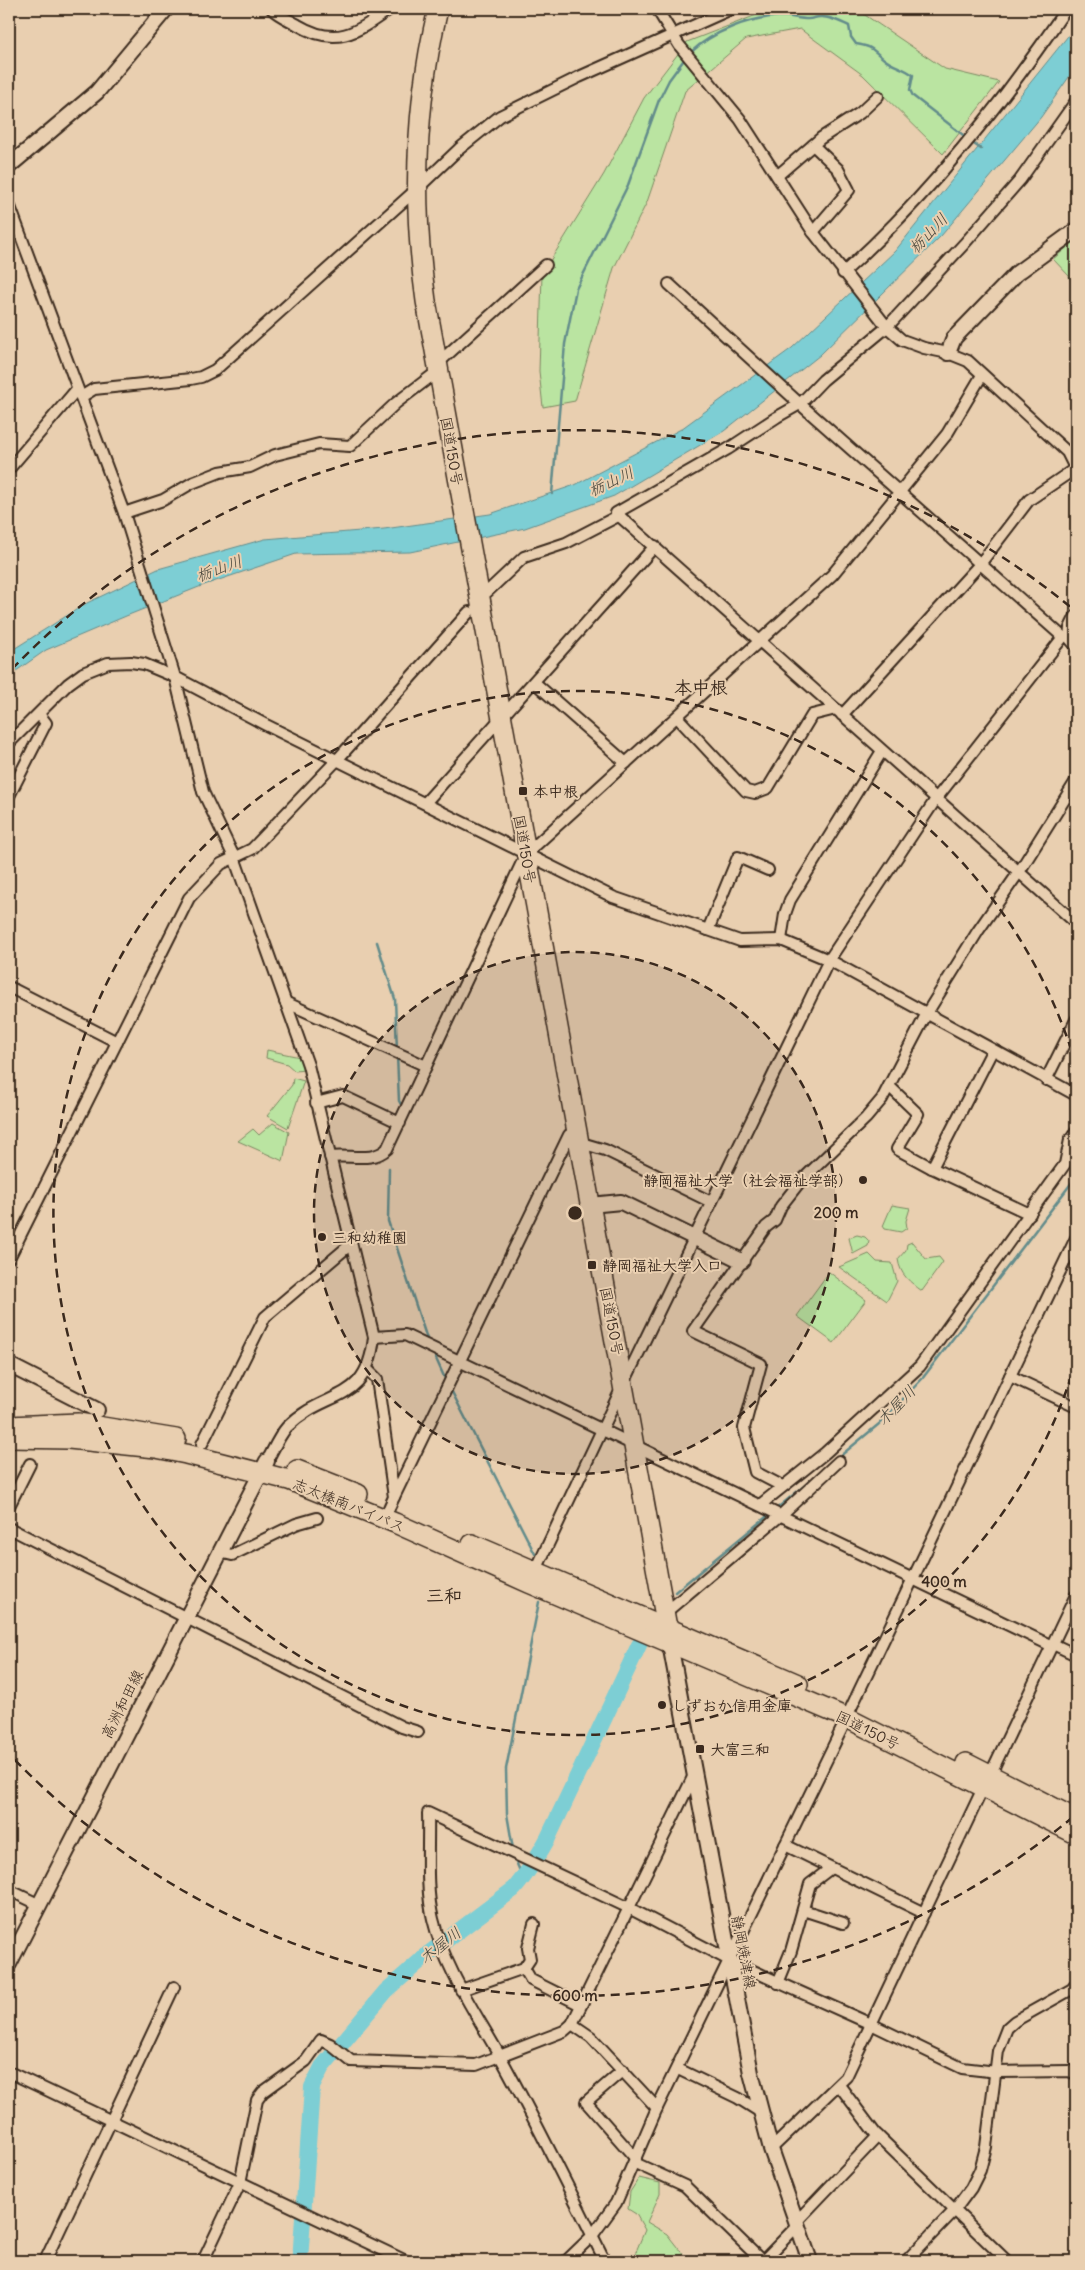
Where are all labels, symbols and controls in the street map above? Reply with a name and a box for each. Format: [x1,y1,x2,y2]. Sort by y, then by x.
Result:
water label: 栃山川 [904,209,952,257]
street label: 国道150号 [437,415,467,487]
water label: 栃山川 [585,462,637,500]
water label: 栃山川 [193,550,245,586]
district label: 本中根 [674,676,728,699]
place label: 本中根 [533,782,578,801]
marker: 本中根 [517,785,529,797]
street label: 国道150号 [510,813,540,885]
place label: 静岡福祉大学（社会福祉学部） [643,1171,853,1190]
marker: 静岡福祉大学（社会福祉学部） [857,1174,869,1186]
text: 200 m [814,1203,858,1222]
centre of rings [566,1204,584,1222]
place label: 三和幼稚園 [332,1228,407,1247]
marker: 三和幼稚園 [316,1231,328,1243]
place label: 静岡福祉大学入口 [602,1256,722,1275]
marker: 静岡福祉大学入口 [586,1259,598,1271]
street label: 国道150号 [596,1285,628,1357]
water label: 木屋川 [872,1381,920,1429]
street label: 志太榛南バイパス [290,1474,408,1536]
text: 400 m [921,1572,967,1591]
district label: 三和 [426,1584,462,1607]
street label: 高洲和田線 [97,1666,147,1742]
place label: しずおか信用金庫 [672,1696,792,1715]
marker: しずおか信用金庫 [656,1699,668,1711]
street label: 国道150号 [833,1706,903,1754]
place label: 大富三和 [710,1740,770,1759]
marker: 大富三和 [694,1743,706,1755]
street label: 静岡焼津線 [728,1913,760,1991]
water label: 木屋川 [415,1922,465,1968]
text: 600 m [552,1986,598,2005]

